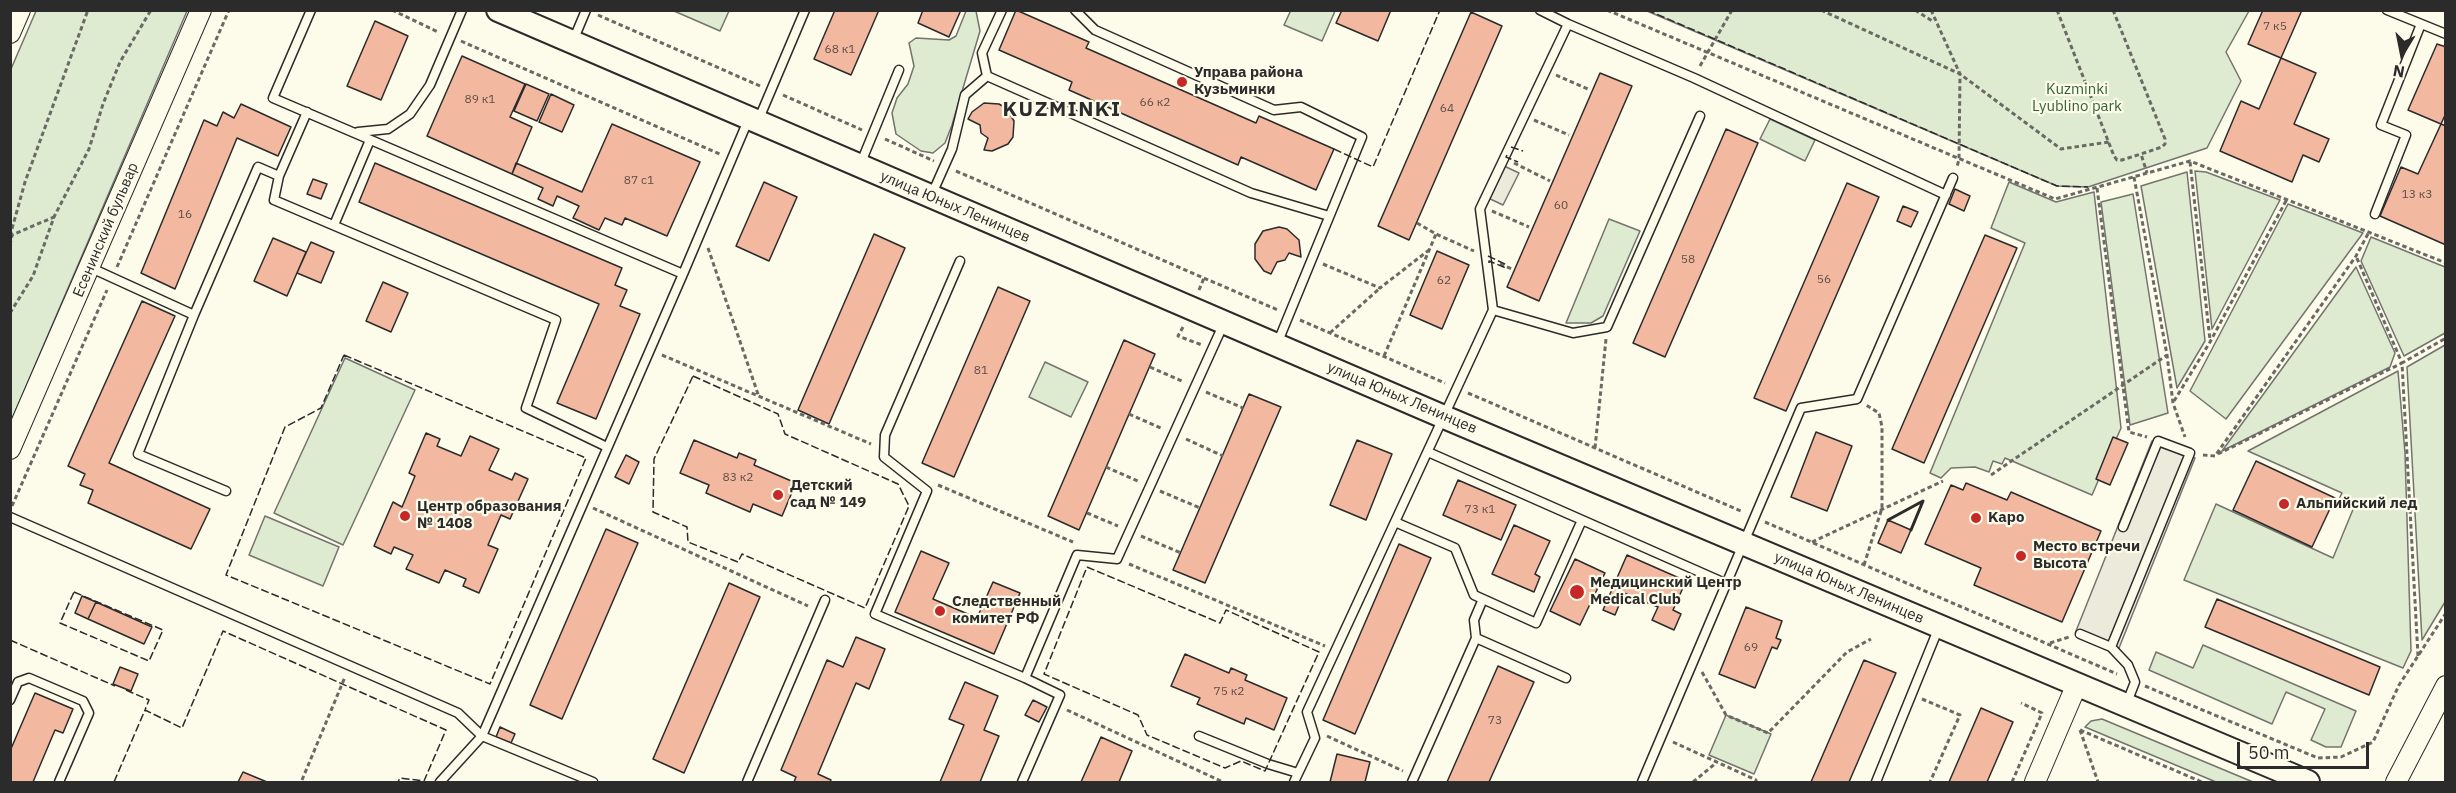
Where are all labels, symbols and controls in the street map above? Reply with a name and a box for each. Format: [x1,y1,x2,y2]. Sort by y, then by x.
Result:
house number: 7 к5 [2263,20,2287,34]
north arrow [2372,24,2432,84]
house number: 68 к1 [824,43,856,57]
text: N [2391,61,2406,83]
place label: Управа района Кузьминки [1194,64,1303,99]
marker: Управа района Кузьминки [1175,75,1189,89]
park label: Kuzminki Lyublino park [2032,81,2122,116]
house number: 89 к1 [464,93,496,107]
house number: 66 к2 [1139,96,1171,110]
district label: KUZMINKI [1002,97,1122,123]
house number: 64 [1440,102,1454,116]
street label: Есенинский бульвар [69,160,143,300]
street label: улица Юных Ленинцев [877,167,1033,247]
house number: 87 с1 [624,174,654,188]
house number: 13 к3 [2401,188,2433,202]
house number: 60 [1554,199,1568,213]
house number: 16 [178,208,192,222]
house number: 58 [1681,253,1695,267]
house number: 56 [1817,273,1831,287]
house number: 62 [1437,274,1451,288]
street label: улица Юных Ленинцев [1324,358,1480,438]
house number: 81 [974,364,988,378]
house number: 83 к2 [722,471,754,485]
place label: Детский сад № 149 [790,477,866,512]
marker: Детский сад № 149 [771,488,785,502]
place label: Альпийский лед [2296,495,2417,513]
marker: Альпийский лед [2277,497,2291,511]
place label: Центр образования № 1408 [417,498,561,533]
house number: 73 к1 [1464,503,1496,517]
marker: Центр образования № 1408 [398,509,412,523]
place label: Kapo [1988,509,2024,527]
marker: Kapo [1969,511,1983,525]
place label: Место встречи Высота [2033,538,2140,573]
street label: улица Юных Ленинцев [1771,548,1927,628]
marker: Место встречи Высота [2014,549,2028,563]
place label: Медицинский Центр Medical Club [1590,574,1742,609]
marker: Медицинский Центр Medical Club [1568,583,1586,601]
place label: Следственный комитет РФ [952,593,1061,628]
marker: Следственный комитет РФ [933,604,947,618]
house number: 69 [1744,641,1758,655]
house number: 75 к2 [1213,685,1245,699]
house number: 73 [1488,714,1502,728]
scale bar [2240,730,2372,768]
text: 50 m [2248,741,2290,764]

